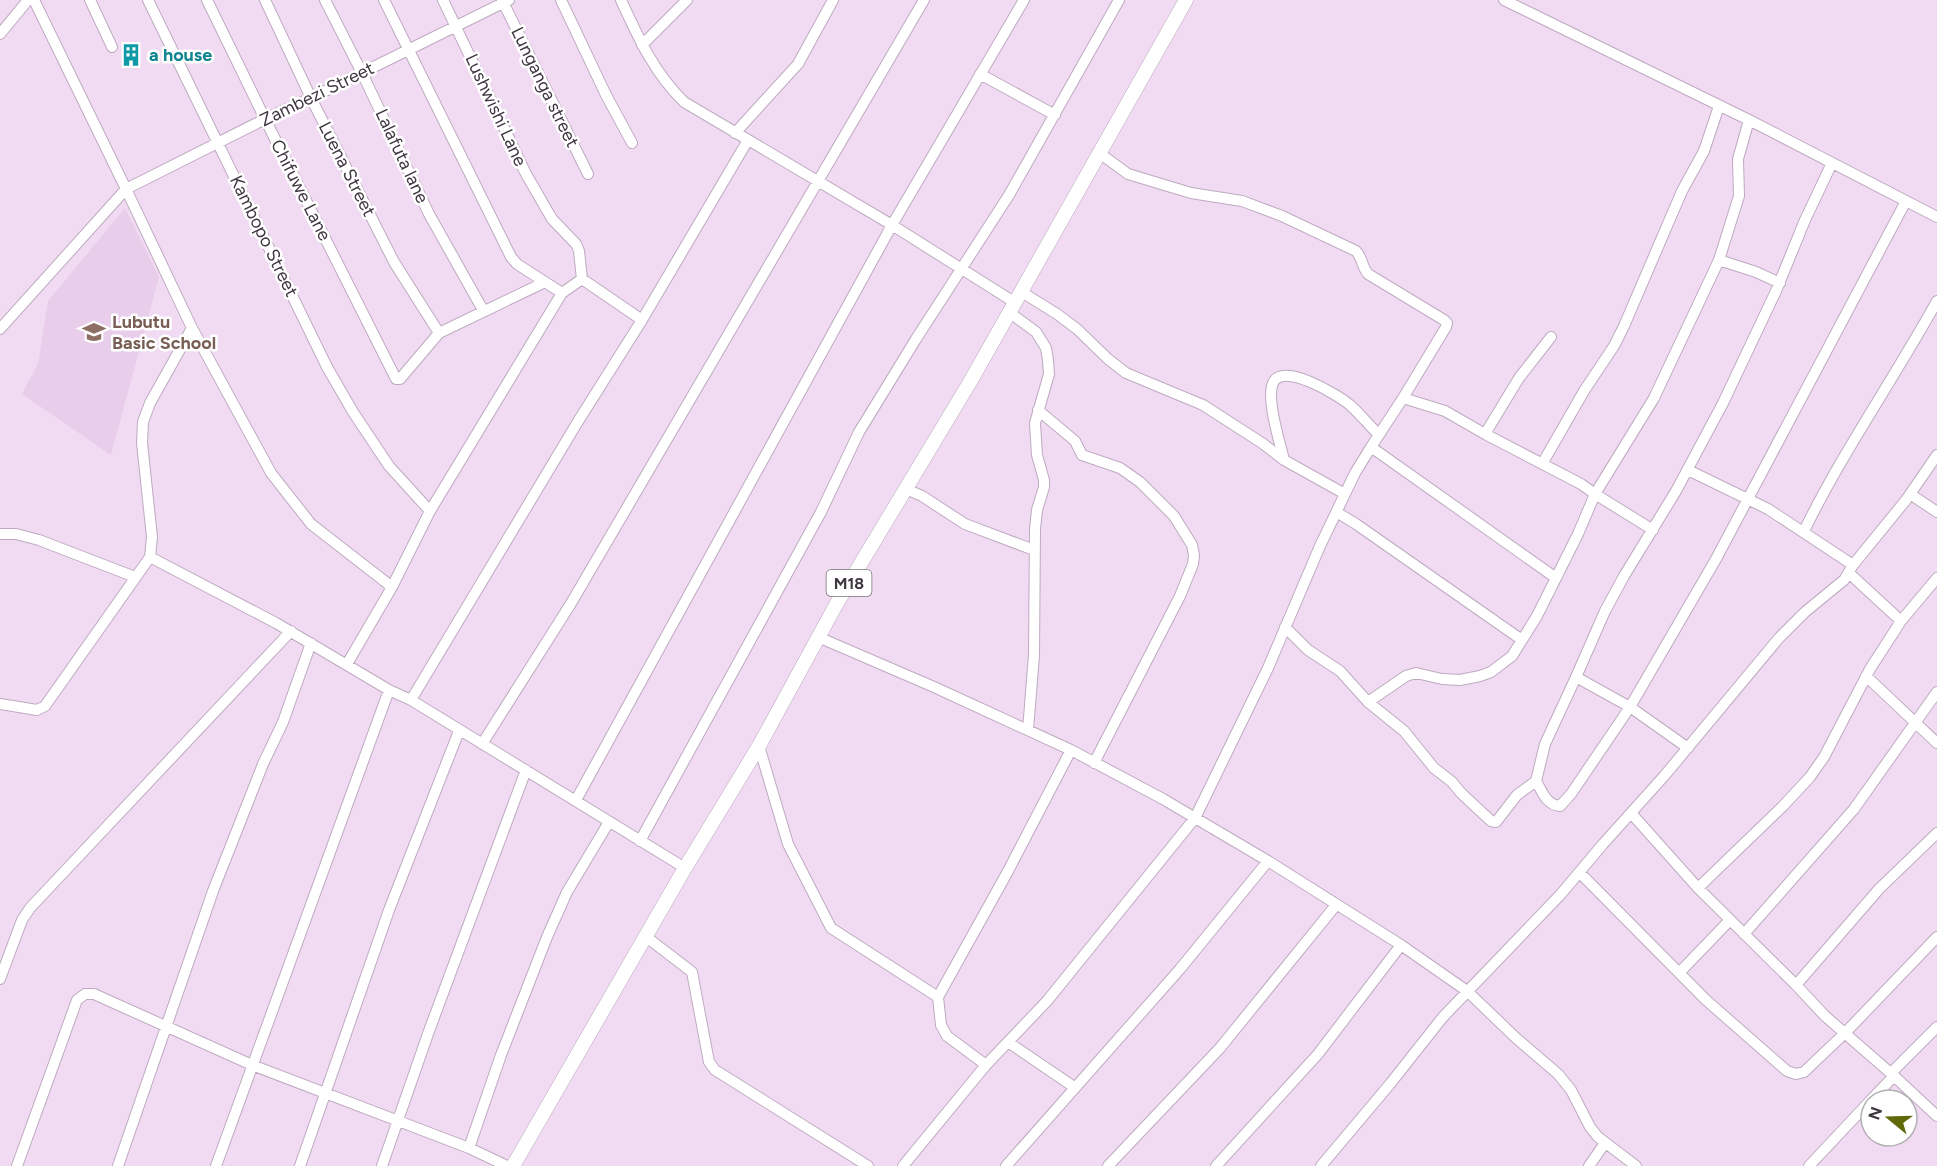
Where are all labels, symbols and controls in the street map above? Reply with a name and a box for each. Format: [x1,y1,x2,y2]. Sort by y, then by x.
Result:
street label: Lunganga street [506,23,584,151]
building icon: a house [118,42,144,68]
place label: a house [149,44,212,66]
street label: Lushwishi Lane [460,50,532,170]
street label: Zambezi Street [256,57,378,131]
street label: Lalafuta lane [371,105,434,207]
street label: Luena Street [314,118,380,220]
street label: Chifuwe Lane [266,136,336,244]
street label: Kambopo Street [225,172,303,300]
place label: Lubutu Basic School [112,311,216,354]
school or university icon: Lubutu Basic School [81,319,107,345]
road number: M18 [826,570,872,596]
north arrow [1859,1088,1919,1148]
text: N [1864,1104,1886,1122]

